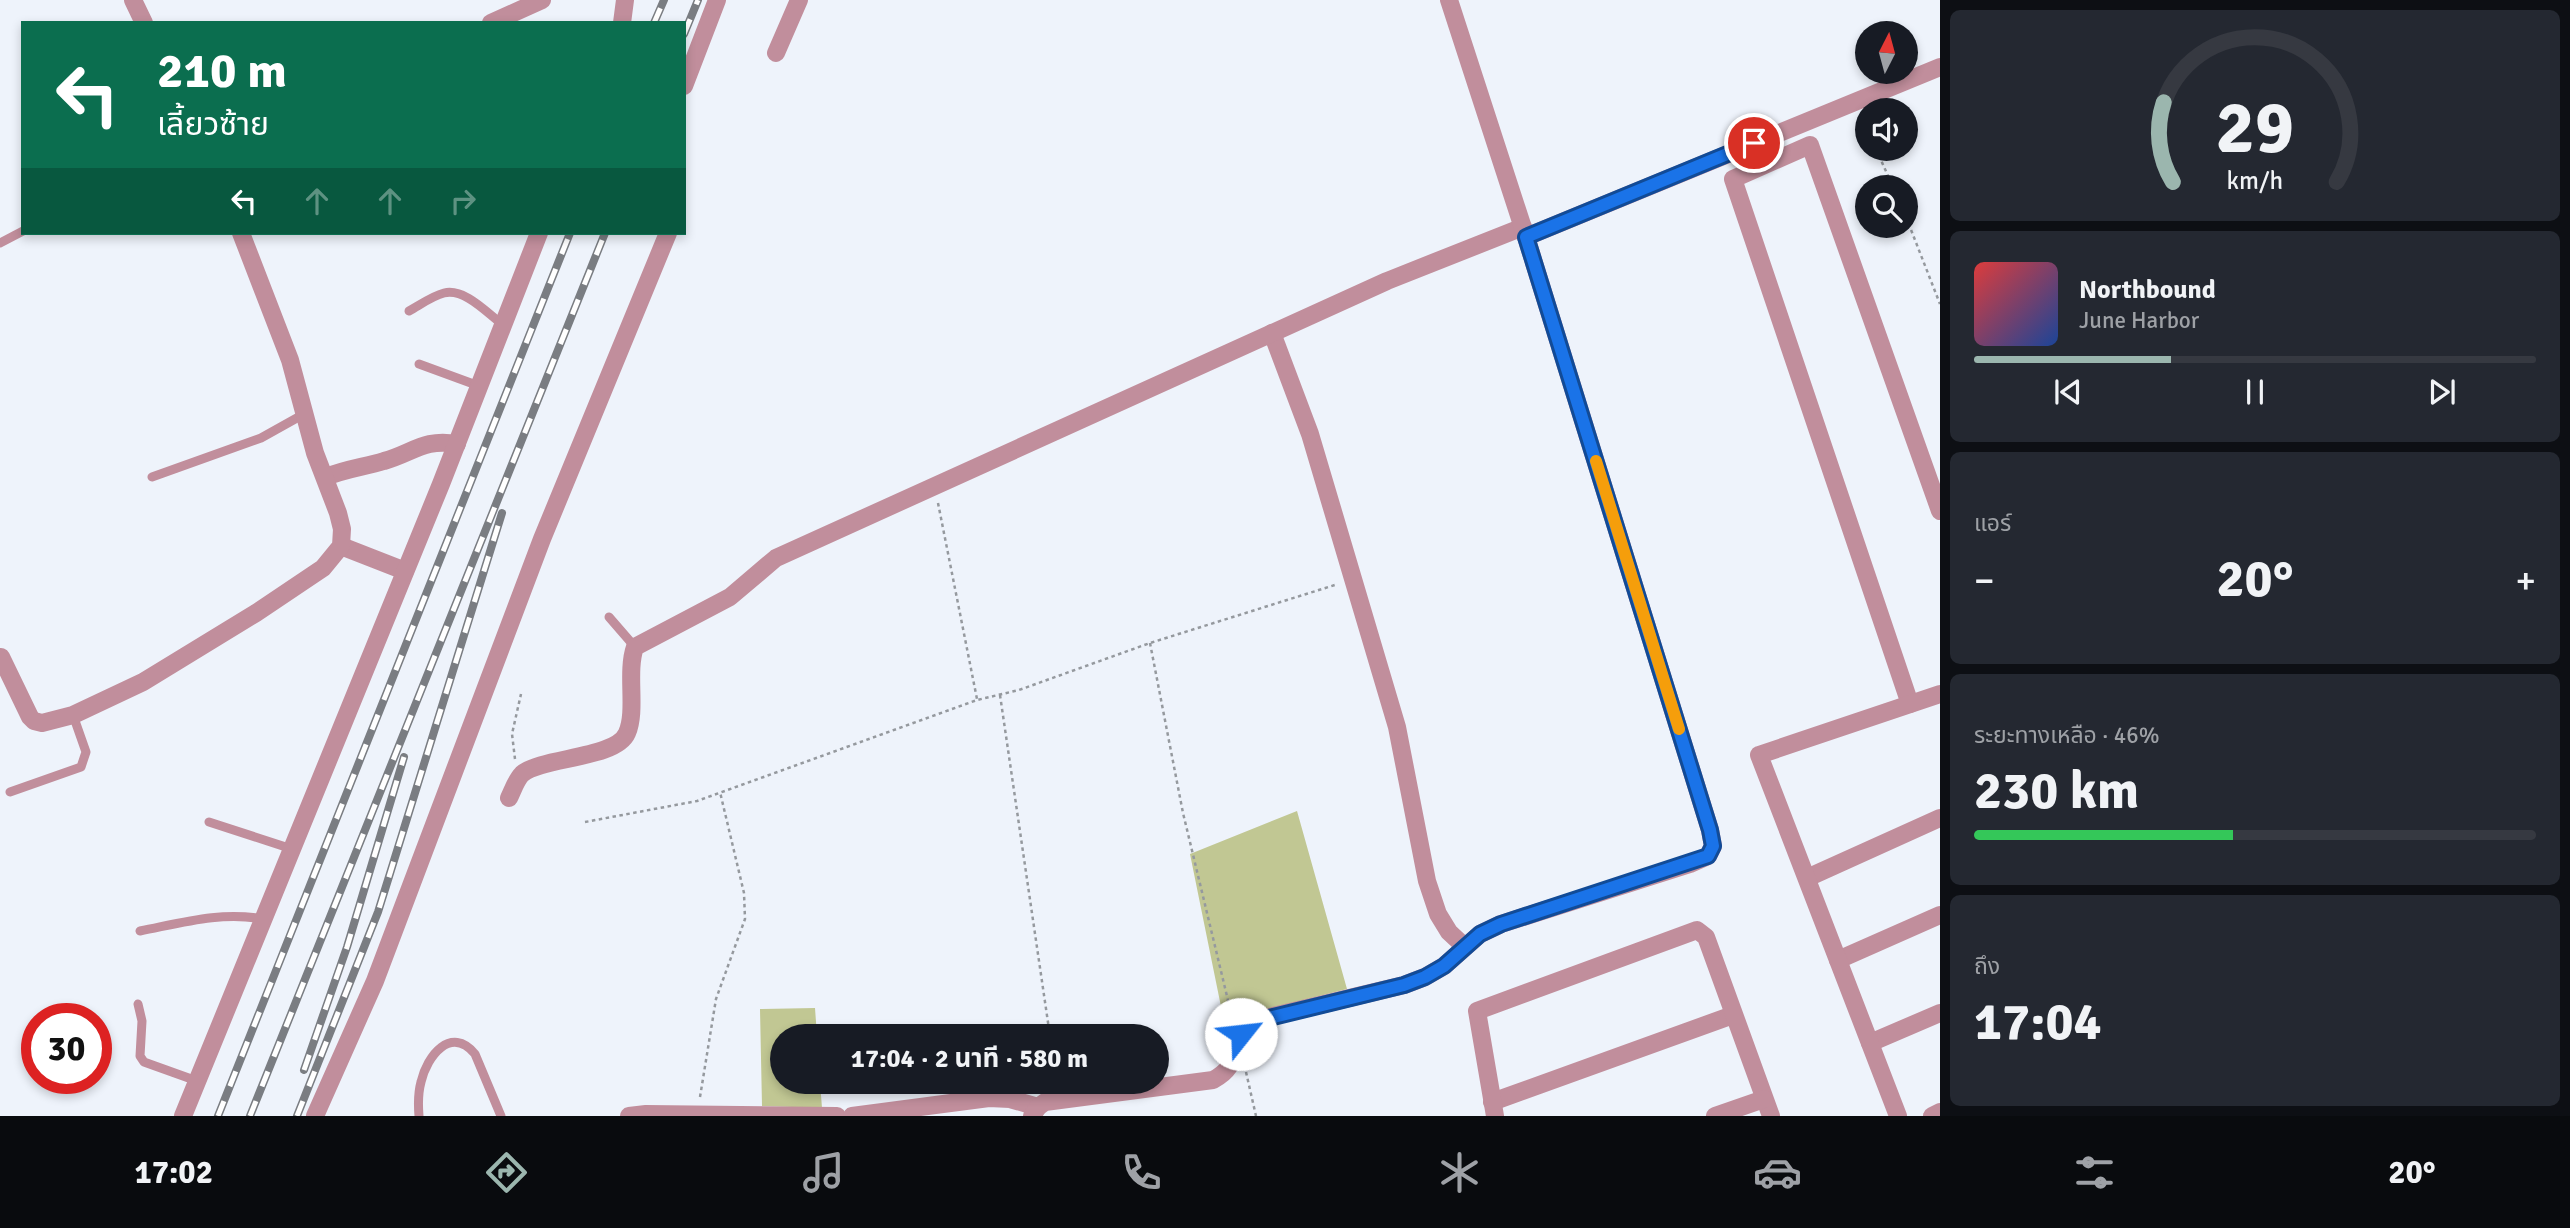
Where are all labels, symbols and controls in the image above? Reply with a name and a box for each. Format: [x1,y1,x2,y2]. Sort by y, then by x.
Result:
north arrow [1855,21,1918,84]
map controls [1855,21,1918,238]
text: 210 m [157,41,287,101]
icon: left [42,49,133,140]
text: 29 [2216,84,2294,173]
button: sound [1855,98,1918,161]
text: เลี้ยวซ้าย [157,105,269,144]
pin [1724,113,1784,173]
icon: arrive [1735,124,1773,162]
text: km/h [2227,164,2283,195]
button: search [1855,175,1918,238]
icon: left [225,182,263,220]
icon: ahead [298,182,336,220]
icon: ahead [371,182,409,220]
icon: right [444,182,482,220]
text: Northbound [2079,274,2216,306]
text: June Harbor [2079,306,2199,335]
icon: previous [2049,373,2087,411]
icon: pause [2236,373,2274,411]
icon: next [2423,373,2461,411]
text: แอร์ [1974,509,2011,538]
text: 20° [2217,547,2293,611]
text: − [1974,557,1995,604]
text: + [2515,557,2536,604]
text: ระยะทางเหลือ · 46% [1974,721,2160,750]
text: 230 km [1974,759,2139,823]
text: ถึง [1974,952,2000,981]
text: 17:04 [1974,990,2102,1054]
position arrow [1204,997,1278,1071]
speed limit sign: 30 [21,1003,112,1094]
text: 17:04 · 2 นาที · 580 m [851,1043,1088,1075]
icon: directions [482,1148,531,1197]
icon: music [799,1148,848,1197]
icon: phone [1117,1148,1166,1197]
icon: climate [1435,1148,1484,1197]
icon: car [1753,1148,1802,1197]
icon: filters [2070,1148,2119,1197]
text: 17:02 [134,1153,213,1192]
text: 20° [2388,1153,2436,1192]

